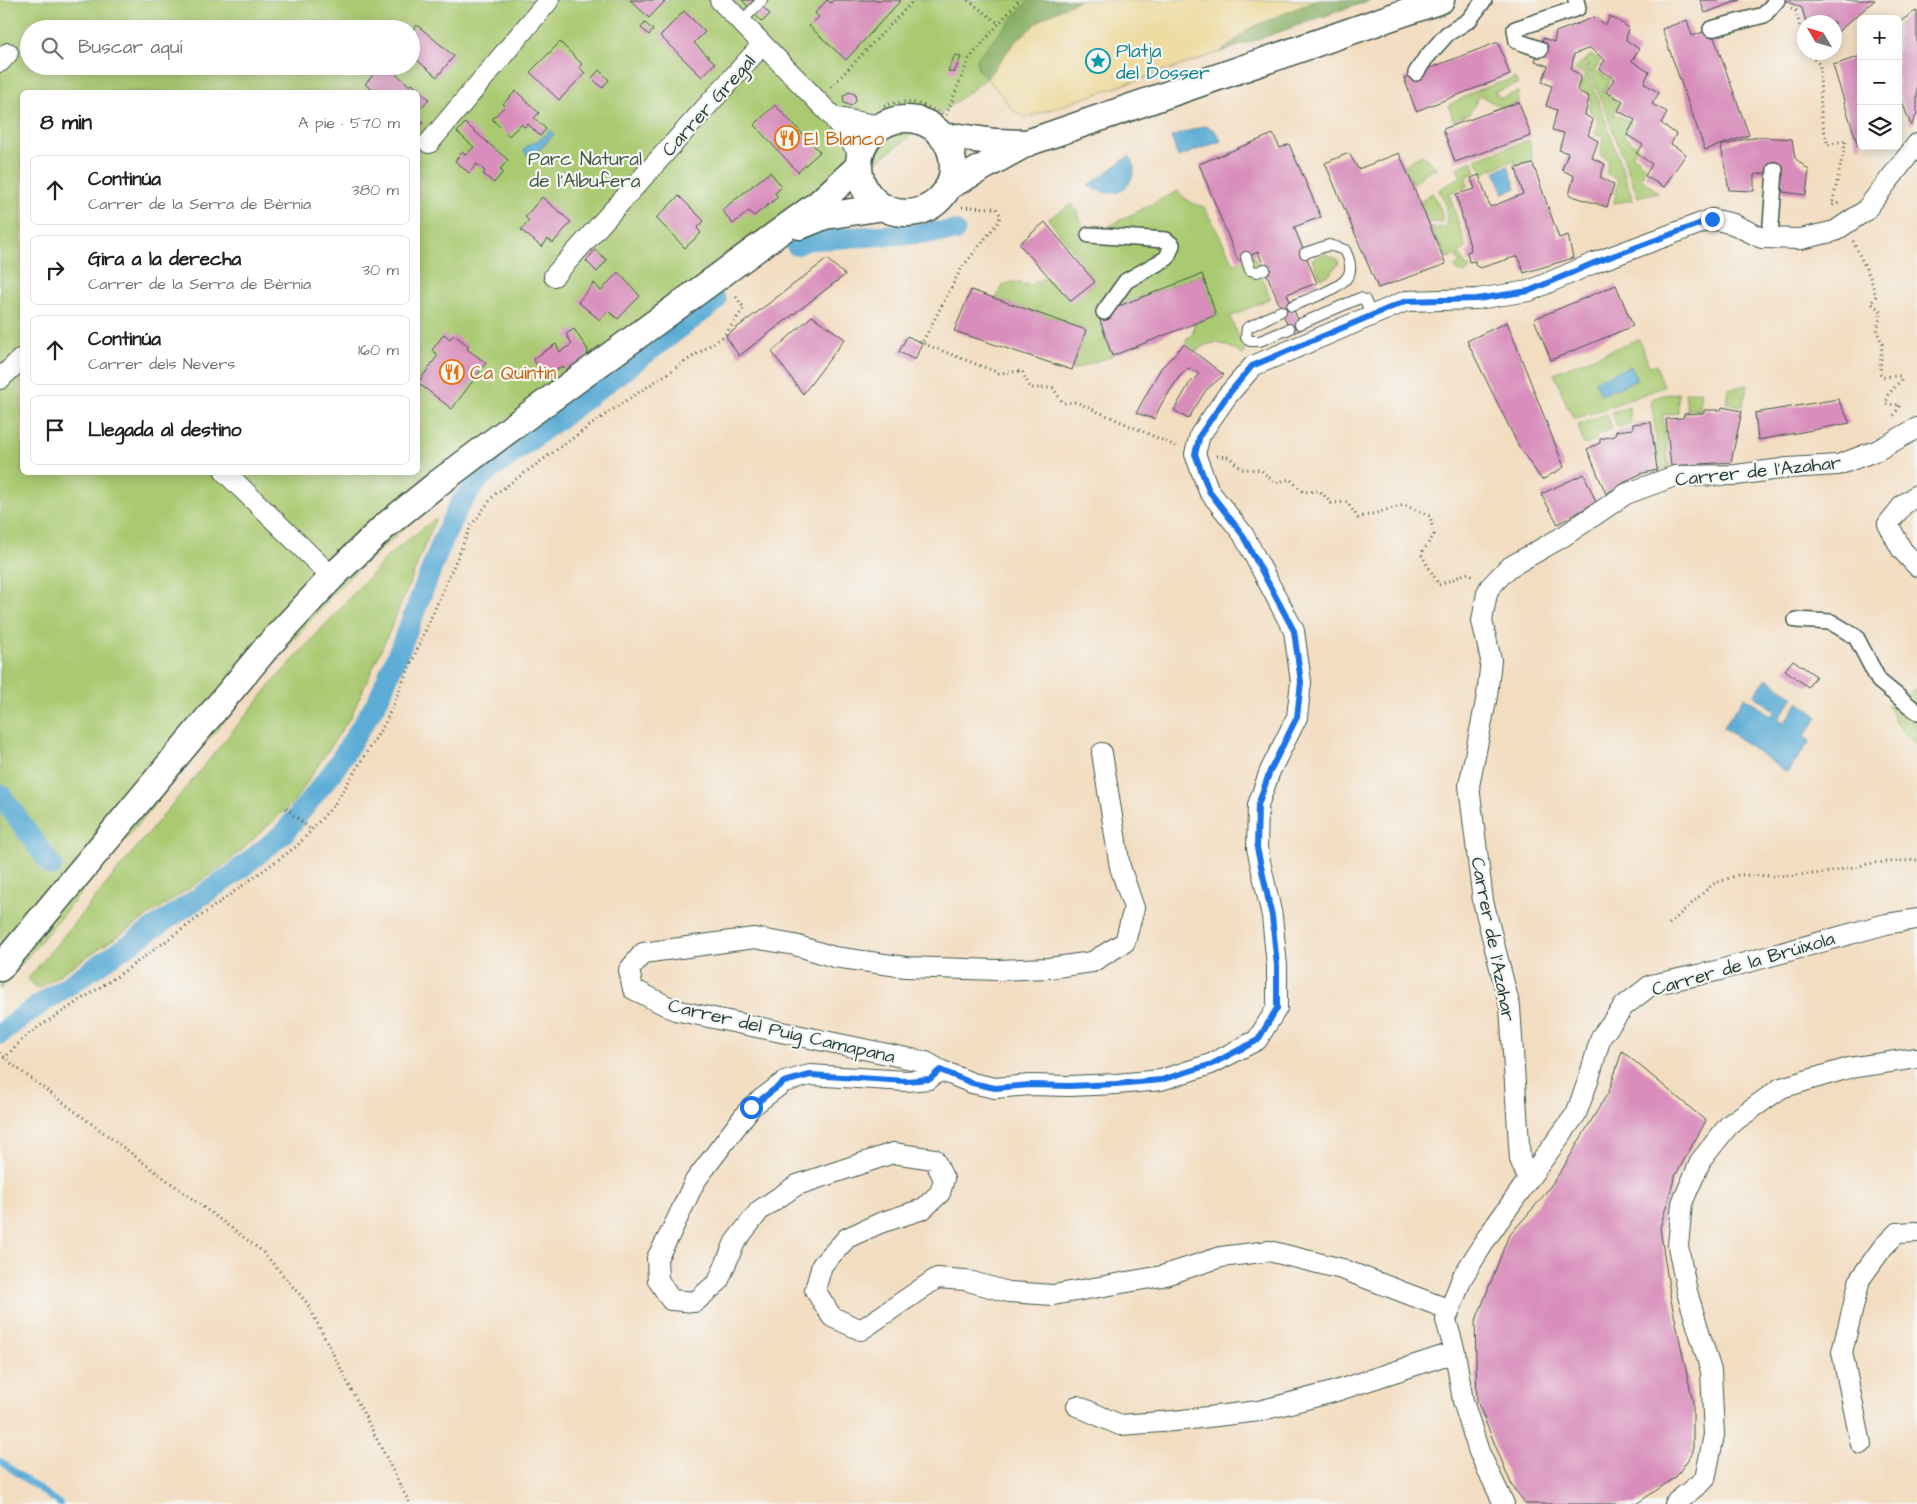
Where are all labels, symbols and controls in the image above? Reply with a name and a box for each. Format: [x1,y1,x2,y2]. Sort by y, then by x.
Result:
north arrow [1797,15,1842,60]
map controls [1857,15,1902,150]
button: + [1857,15,1902,60]
search box [20,20,420,75]
icon: search [38,34,66,62]
text: Buscar aquí [78,34,182,61]
place label: Platja del Dosser [1116,38,1210,87]
place icon: Platja del Dosser [1085,48,1111,74]
street label: Carrer Gregal [656,49,763,164]
button: − [1857,60,1902,105]
button: layers [1857,105,1902,150]
text: 8 min [40,108,92,137]
text: A pie · 570 m [298,112,400,134]
restaurant icon: El Blanco [774,125,800,151]
place label: El Blanco [804,126,885,153]
park label: Parc Natural de l'Albufera [528,146,642,195]
text: Continúa [88,166,161,193]
icon: ahead [41,176,69,204]
text: 380 m [352,179,399,201]
text: Carrer de la Serra de Bèrnia [88,193,311,215]
route end [1701,208,1724,231]
text: Gira a la derecha [88,246,241,273]
icon: right [41,256,69,284]
text: 30 m [362,259,399,281]
text: Carrer de la Serra de Bèrnia [88,273,311,295]
text: Continúa [88,326,161,353]
icon: ahead [41,336,69,364]
text: 160 m [358,339,399,361]
text: Carrer dels Nevers [88,353,235,375]
restaurant icon: Ca Quintin [439,359,465,385]
place label: Ca Quintin [470,360,556,387]
icon: arrive [41,416,69,444]
text: Llegada al destino [88,417,241,444]
street label: Carrer de l'Azahar [1674,449,1843,494]
street label: Carrer de l'Azahar [1463,855,1522,1024]
street label: Carrer de la Brúixola [1649,925,1838,1003]
street label: Carrer del Puig Camapana [665,992,898,1072]
route start [740,1096,763,1119]

